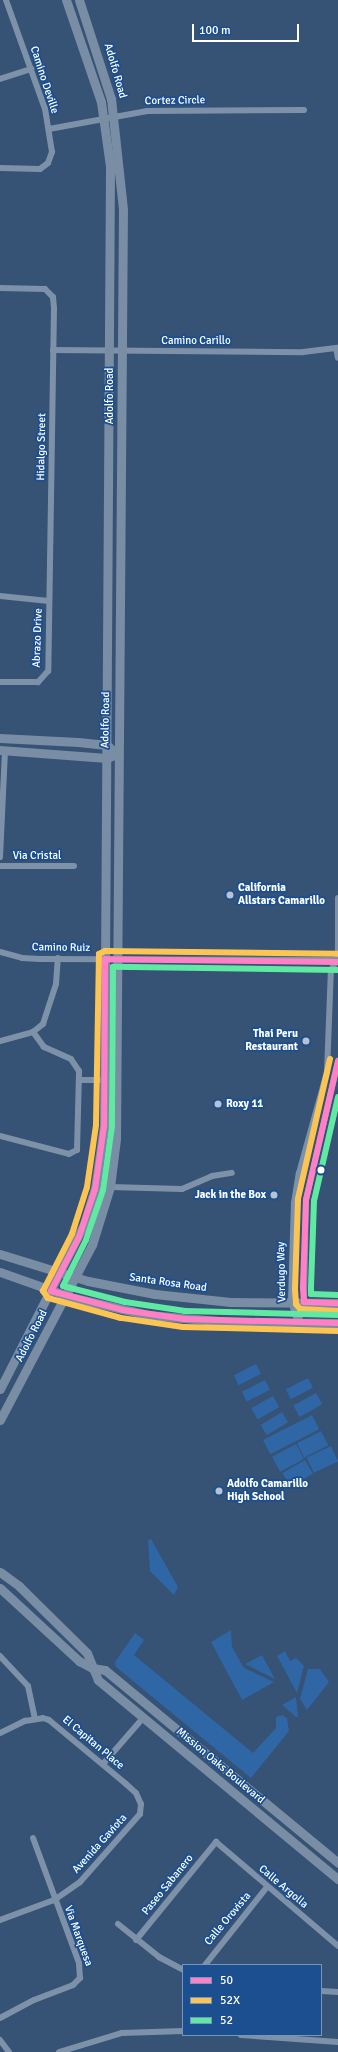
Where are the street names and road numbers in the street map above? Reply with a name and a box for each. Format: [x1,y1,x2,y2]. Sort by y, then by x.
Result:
street label: Adolfo Road [101,42,129,100]
street label: Camino Deville [27,45,61,115]
street label: Cortez Circle [145,94,205,108]
street label: Camino Carillo [161,334,231,348]
street label: Adolfo Road [103,368,117,424]
street label: Hidalgo Street [35,413,49,481]
street label: Abrazo Drive [30,608,46,668]
street label: Adolfo Road [99,692,113,748]
street label: Via Cristal [13,849,61,863]
street label: Camino Ruiz [32,941,90,955]
street label: Verdugo Way [275,1242,289,1302]
street label: Santa Rosa Road [128,1271,208,1295]
street label: Adolfo Road [13,1308,51,1364]
street label: El Capitan Place [60,1713,126,1773]
street label: Mission Oaks Boulevard [173,1725,267,1807]
street label: Avenida Gaviota [70,1812,130,1876]
street label: Paseo Sabanero [140,1852,196,1918]
street label: Calle Argolla [256,1863,310,1911]
street label: Calle Orovista [202,1890,254,1948]
street label: Via Marquesa [61,1904,95,1968]

